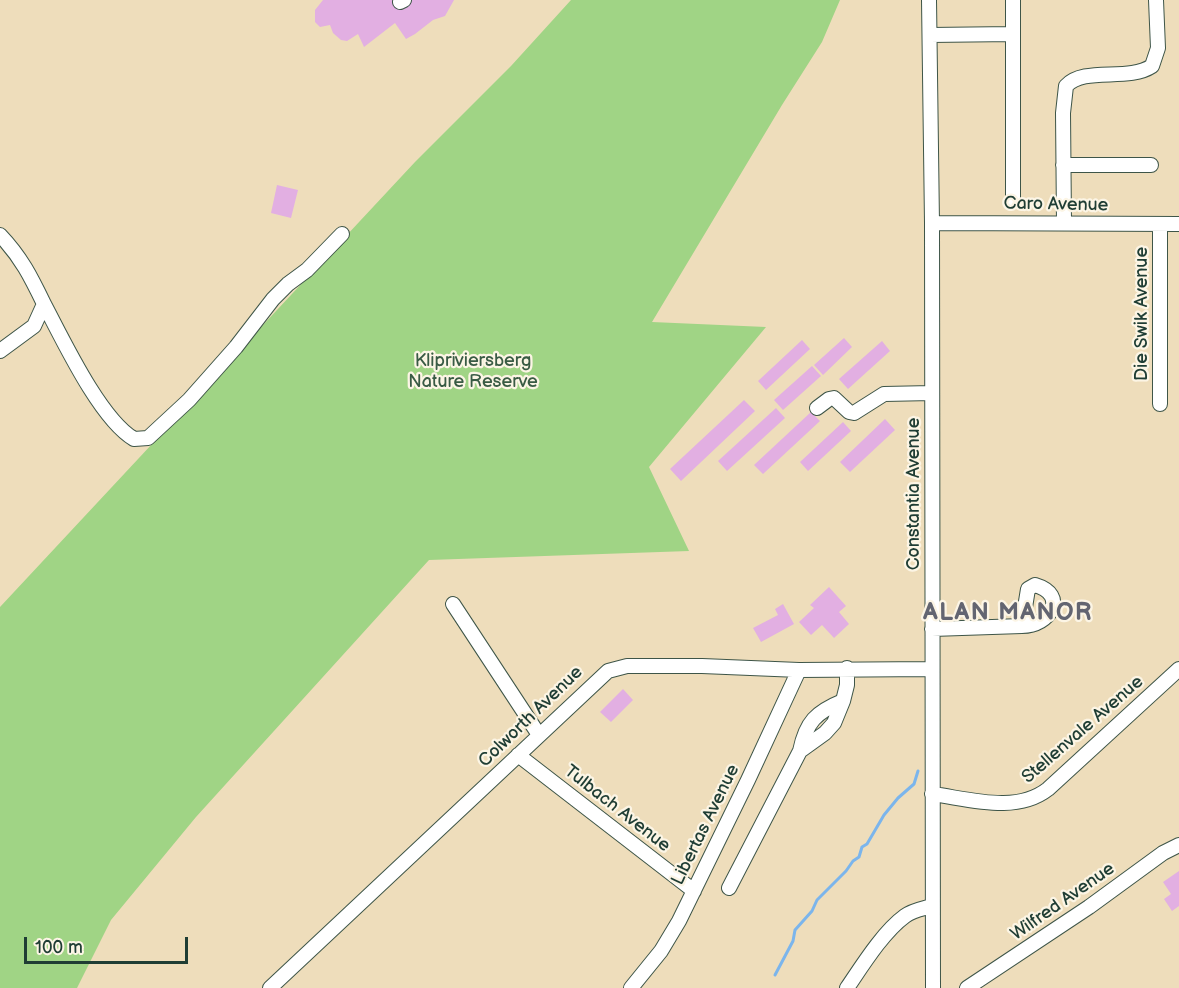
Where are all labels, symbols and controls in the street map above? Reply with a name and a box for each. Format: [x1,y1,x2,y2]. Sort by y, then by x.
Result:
street label: Caro Avenue [1004,193,1108,217]
street label: Die Swik Avenue [1131,247,1153,381]
park label: Klipriviersberg Nature Reserve [408,350,538,392]
street label: Constantia Avenue [903,418,925,570]
district label: ALAN MANOR [923,600,1093,628]
street label: Colworth Avenue [474,662,588,772]
street label: Stellenvale Avenue [1018,671,1148,789]
street label: Tulbach Avenue [560,761,674,857]
street label: Libertas Avenue [667,761,745,889]
street label: Wilfred Avenue [1007,858,1119,946]
scale bar [27,925,190,963]
text: 100 m [35,937,83,958]

